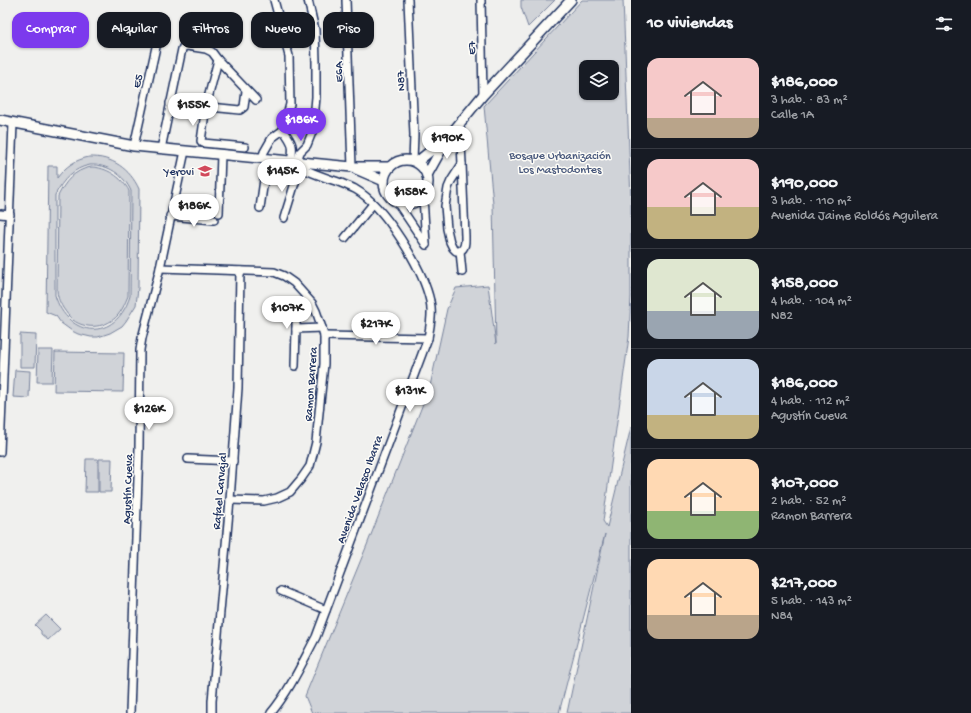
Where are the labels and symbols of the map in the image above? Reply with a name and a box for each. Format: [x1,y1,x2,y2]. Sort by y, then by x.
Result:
street label: E7 [466,40,480,55]
street label: E6A [333,60,347,82]
street label: N87 [394,69,410,92]
street label: E5 [131,73,147,90]
pin: $155K [165,93,221,127]
pin: $186K [273,108,329,142]
pin: $190K [419,126,475,160]
park label: Bosque Urbanización Los Mastodontes [508,150,611,178]
pin: $145K [254,159,310,193]
school or university icon: Yerovi [197,163,213,179]
place label: Yerovi [163,166,194,180]
pin: $158K [382,180,438,214]
pin: $186K [166,194,222,228]
pin: $107K [259,296,315,330]
pin: $217K [348,312,404,346]
street label: Ramon Barrera [302,346,322,422]
pin: $131K [382,379,438,413]
pin: $126K [121,397,177,431]
street label: Avenida Velasco Ibarra [335,433,387,546]
street label: Rafael Carvajal [211,452,231,530]
street label: Agustín Cueva [121,453,137,524]

